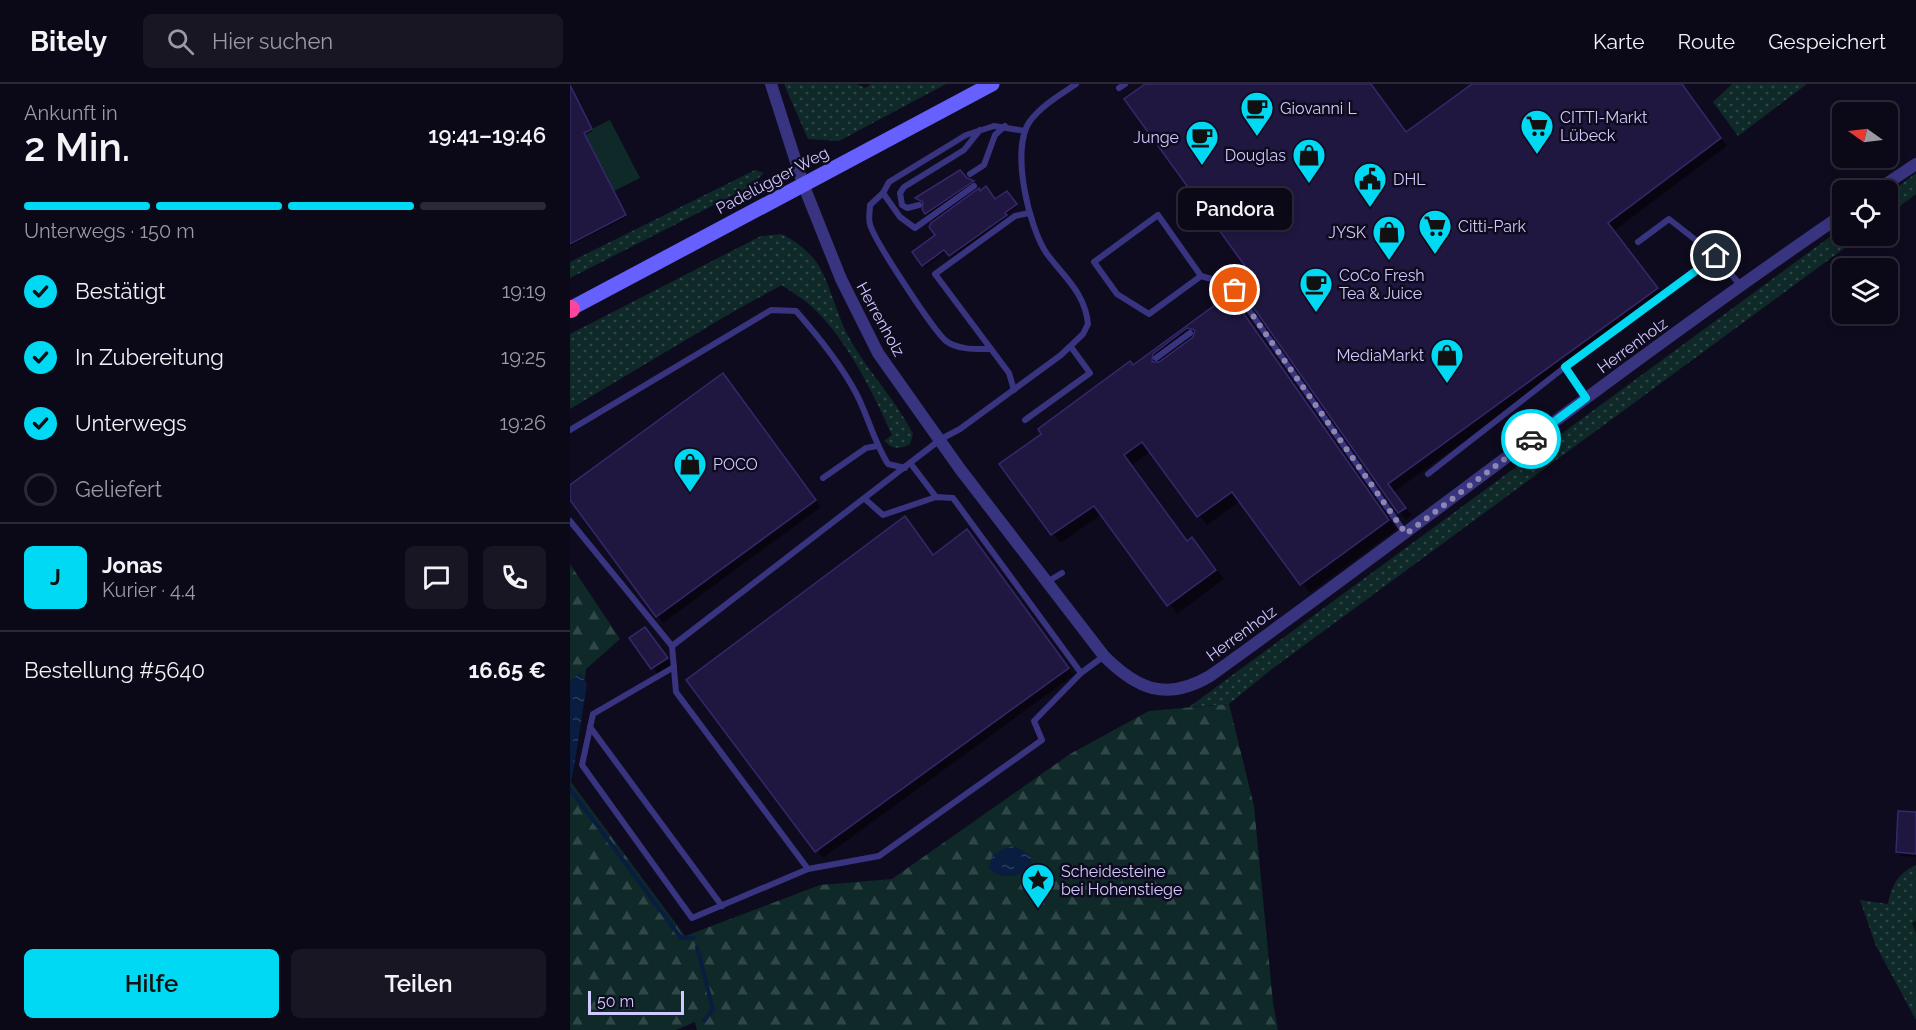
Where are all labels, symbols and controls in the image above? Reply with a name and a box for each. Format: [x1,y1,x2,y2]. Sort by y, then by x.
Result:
search box [143,14,563,68]
text: Bitely [30,25,107,58]
icon: search [164,25,197,58]
text: Hier suchen [212,28,333,54]
text: Karte [1593,29,1645,54]
text: Route [1678,29,1735,54]
text: Gespeichert [1768,29,1886,54]
cafe icon: Giovanni L [1239,90,1275,137]
place label: Giovanni L [1280,99,1357,118]
text: Ankunft in [24,101,118,125]
north arrow [1832,102,1898,168]
map controls [1832,102,1898,324]
supermarket icon: CITTI-Markt Lübeck [1519,108,1555,155]
place label: CITTI-Markt Lübeck [1560,108,1648,145]
cafe icon: Junge [1184,119,1220,166]
text: 19:41–19:46 [428,122,546,148]
text: 2 Min. [24,124,130,170]
place label: Junge [1133,128,1179,147]
shop icon: Douglas [1291,137,1327,184]
street label: Padelügger Weg [713,143,832,218]
place label: Douglas [1225,146,1286,165]
public building icon: DHL [1352,161,1388,208]
place label: DHL [1393,170,1426,189]
button: locate [1832,180,1898,246]
callout: Pandora [1178,188,1292,230]
text: Pandora [1195,197,1275,221]
supermarket icon: Citti-Park [1417,208,1453,255]
shop icon: JYSK [1371,214,1407,261]
place label: Citti-Park [1458,217,1527,236]
text: Unterwegs · 150 m [24,219,195,243]
place label: JYSK [1328,223,1367,242]
pin [1690,230,1741,281]
icon: home [1699,239,1732,272]
button: layers [1832,258,1898,324]
pin [1209,264,1260,315]
cafe icon: CoCo Fresh Tea & Juice [1298,266,1334,313]
place label: CoCo Fresh Tea & Juice [1339,266,1425,303]
icon: bag [1218,273,1251,306]
icon: check [24,275,57,308]
text: Bestätigt [75,278,166,304]
text: 19:19 [502,279,546,303]
street label: Herrenholz [852,279,909,360]
street label: Herrenholz [1594,314,1671,377]
shop icon: MediaMarkt [1429,337,1465,384]
icon: check [24,341,57,374]
text: In Zubereitung [75,344,224,370]
text: 19:25 [501,345,546,369]
place label: MediaMarkt [1336,346,1425,365]
icon: check [24,407,57,440]
courier [1501,409,1561,469]
text: Unterwegs [75,410,187,436]
text: 19:26 [499,411,546,435]
icon: car [1515,423,1548,456]
shop icon: POCO [672,446,708,493]
place label: POCO [713,455,758,474]
text: Geliefert [75,476,162,502]
button: chat [405,546,468,609]
button: phone [483,546,546,609]
text: Jonas [102,552,163,578]
text: J [50,564,61,590]
text: Kurier · 4.4 [102,578,196,602]
street label: Herrenholz [1203,602,1280,665]
text: Bestellung #5640 [24,657,205,683]
text: 16.65 € [468,657,546,683]
place icon: Scheidesteine bei Hohenstiege [1020,862,1056,909]
place label: Scheidesteine bei Hohenstiege [1061,862,1182,899]
button: Hilfe [24,949,279,1018]
button: Teilen [291,949,546,1018]
scale bar [588,988,684,1016]
text: 50 m [597,992,634,1011]

